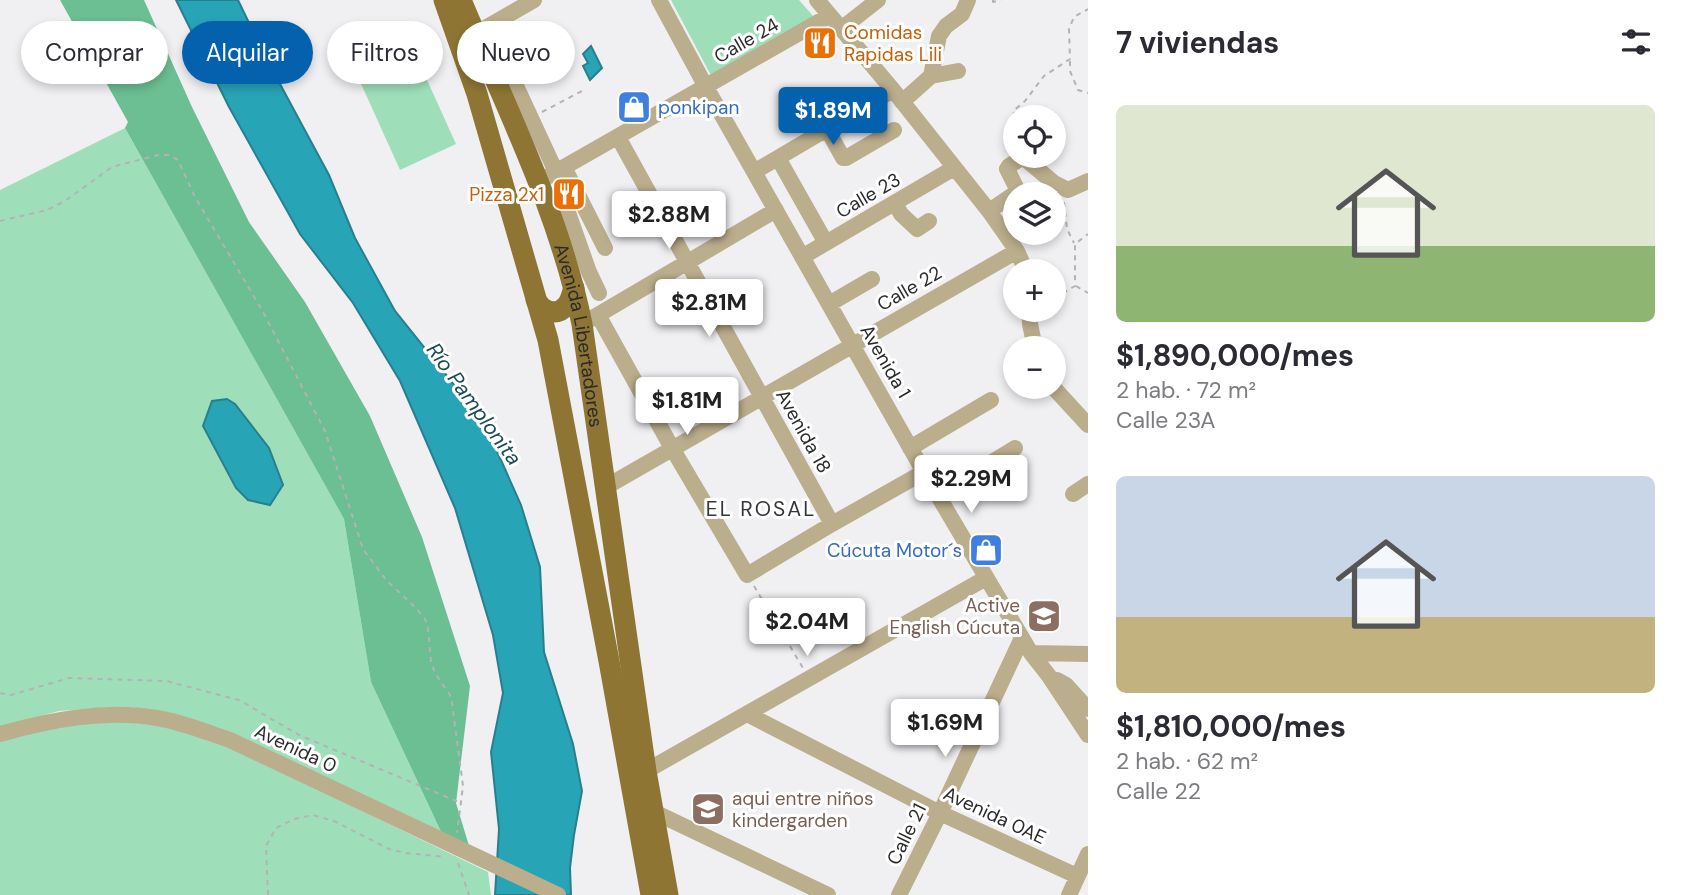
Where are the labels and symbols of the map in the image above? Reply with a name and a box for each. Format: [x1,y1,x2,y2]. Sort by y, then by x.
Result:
street label: Calle 24 [709,12,783,69]
place label: Comidas Rapidas Lili [844,20,942,67]
restaurant icon: Comidas Rapidas Lili [801,24,839,62]
shop icon: ponkipan [615,88,653,126]
pin: $1.89M [776,88,890,147]
place label: ponkipan [658,95,739,120]
street label: Calle 23 [831,167,905,224]
restaurant icon: Pizza 2x1 [550,175,588,213]
place label: Pizza 2x1 [469,182,544,207]
pin: $2.88M [612,191,726,251]
street label: Avenida Libertadores [548,240,609,429]
street label: Calle 22 [873,260,946,317]
pin: $2.81M [652,280,766,339]
street label: Avenida 1 [855,320,917,402]
water label: Río Pamplonita [420,337,528,471]
pin: $1.81M [630,378,744,437]
street label: Avenida 18 [770,385,837,478]
pin: $2.29M [914,456,1028,515]
district label: EL ROSAL [706,495,816,523]
shop icon: Cúcuta Motor´s [967,531,1005,569]
place label: Cúcuta Motor´s [827,538,962,563]
place label: Active English Cúcuta [889,593,1020,640]
school or university icon: Active English Cúcuta [1025,597,1063,635]
pin: $2.04M [750,598,864,658]
pin: $1.69M [888,700,1002,759]
street label: Avenida 0 [251,719,341,778]
street label: Avenida 0AE [940,781,1050,850]
place label: aqui entre niños kindergarden [732,786,874,833]
school or university icon: aqui entre niños kindergarden [689,790,727,828]
street label: Calle 21 [881,799,932,869]

